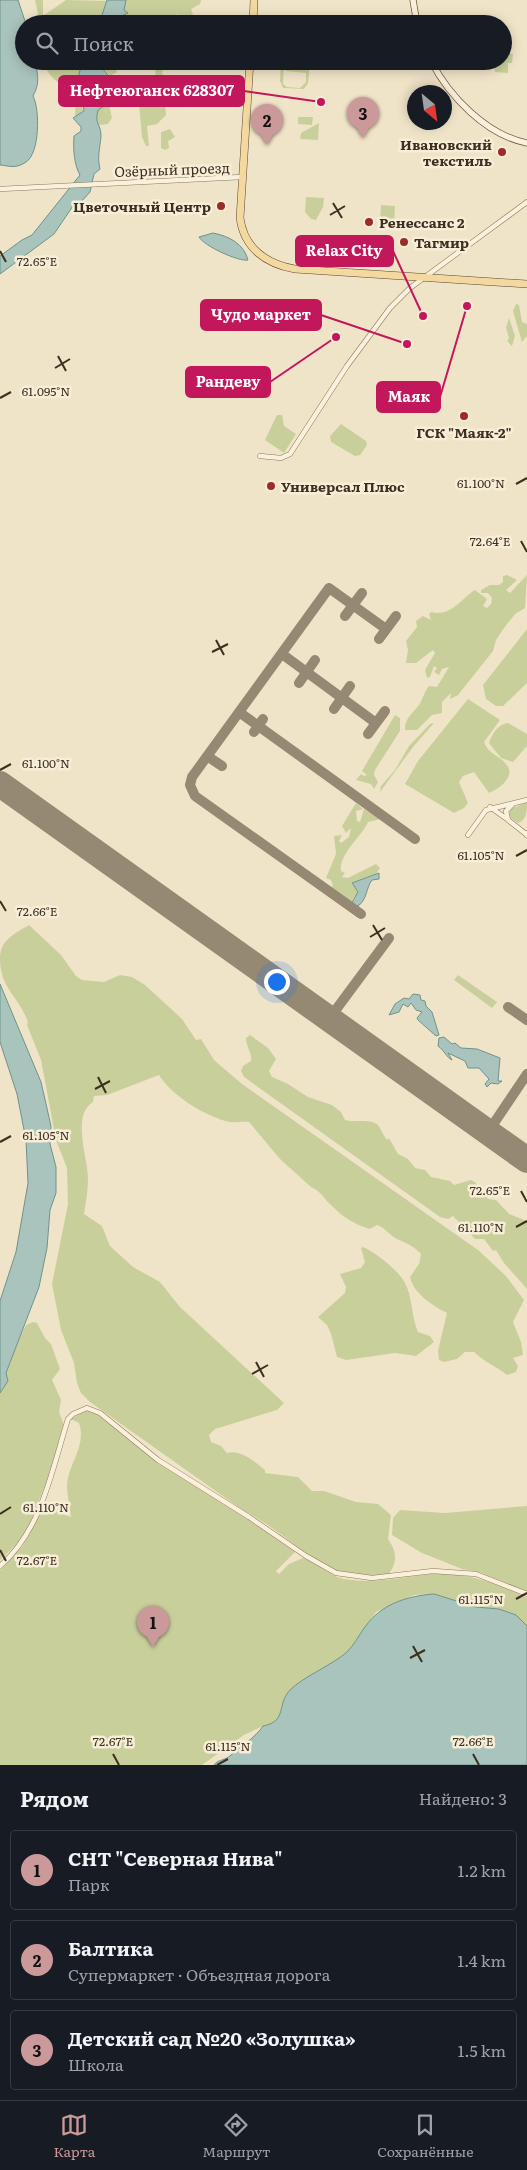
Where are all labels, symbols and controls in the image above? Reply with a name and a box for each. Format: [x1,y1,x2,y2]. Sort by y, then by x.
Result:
search box [15,15,512,70]
icon: search [33,29,61,57]
text: Поиск [73,29,134,57]
callout: Нефтеюганск 628307 [59,76,244,106]
text: Нефтеюганск 628307 [70,78,235,101]
north arrow [407,85,452,130]
pin: 3 [347,97,379,138]
pin: 2 [251,104,283,145]
place label: Ивановский текстиль [400,134,492,170]
marker: Ивановский текстиль [496,146,508,158]
street label: Озёрный проезд [114,157,230,181]
place label: Цветочный Центр [73,196,211,216]
marker: Цветочный Центр [215,200,227,212]
place label: Ренессанс 2 [379,212,465,232]
marker: Ренессанс 2 [363,216,375,228]
place label: Тагмир [414,232,469,252]
callout: Relax City [296,236,393,266]
marker: Тагмир [398,236,410,248]
text: Relax City [306,238,383,261]
text: 72.65°E [17,252,58,270]
callout: Чудо маркет [201,300,321,330]
text: Чудо маркет [211,302,311,325]
callout: Рандеву [186,367,270,397]
text: Рандеву [196,369,261,392]
text: 61.095°N [22,382,70,400]
callout: Маяк [377,382,440,412]
text: Маяк [388,384,431,407]
marker: ГСК "Маяк-2" [458,410,470,422]
place label: ГСК "Маяк-2" [416,422,512,442]
text: 61.100°N [457,474,505,492]
place label: Универсал Плюс [281,476,405,496]
marker: Универсал Плюс [265,480,277,492]
text: 72.64°E [470,532,511,550]
text: 61.100°N [22,754,70,772]
text: 61.105°N [457,846,505,864]
text: 72.66°E [17,902,58,920]
your location [264,969,290,995]
text: 61.105°N [22,1126,70,1144]
text: 72.65°E [470,1181,511,1199]
text: 61.110°N [458,1218,504,1236]
text: 61.110°N [23,1498,69,1516]
text: 72.67°E [17,1551,57,1569]
text: 61.115°N [458,1590,504,1608]
pin: 1 [137,1606,169,1647]
text: 72.67°E [93,1732,133,1750]
text: 72.66°E [453,1732,494,1750]
text: 61.115°N [205,1737,251,1755]
text: Рядом [20,1782,89,1813]
text: Найдено: 3 [419,1786,507,1810]
text: СНТ "Северная Нива" [68,1844,283,1872]
text: 1 [34,1858,40,1882]
text: 1.2 km [458,1858,506,1882]
text: Парк [68,1872,109,1896]
text: Балтика [68,1934,153,1962]
text: 2 [33,1948,41,1972]
text: 1.4 km [458,1948,506,1972]
text: Супермаркет · Объездная дорога [68,1962,330,1986]
text: Детский сад №20 «Золушка» [68,2024,356,2052]
text: 3 [33,2038,41,2062]
text: 1.5 km [458,2038,506,2062]
text: Школа [68,2052,124,2076]
tab: Карта [53,2111,95,2161]
tab: Маршрут [202,2111,270,2161]
tab: Сохранённые [377,2111,474,2161]

